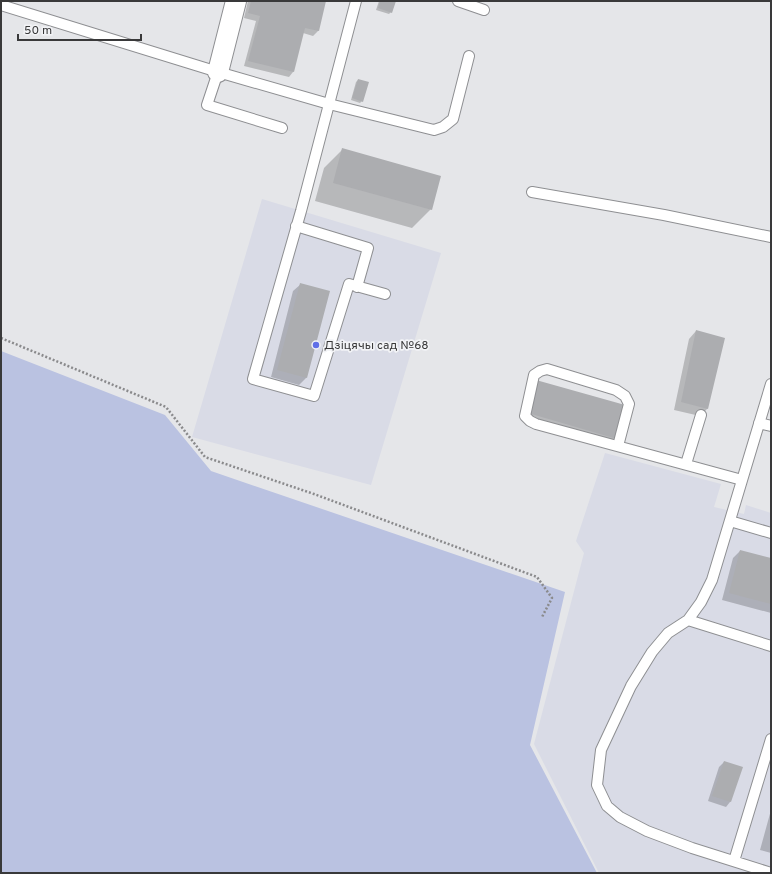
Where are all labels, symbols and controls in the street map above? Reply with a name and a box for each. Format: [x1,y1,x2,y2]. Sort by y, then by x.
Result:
scale bar [18,16,141,42]
text: 50 m [24,23,52,39]
place label: Дзіцячы сад №68 [324,338,429,354]
marker: Дзіцячы сад №68 [311,340,321,350]

